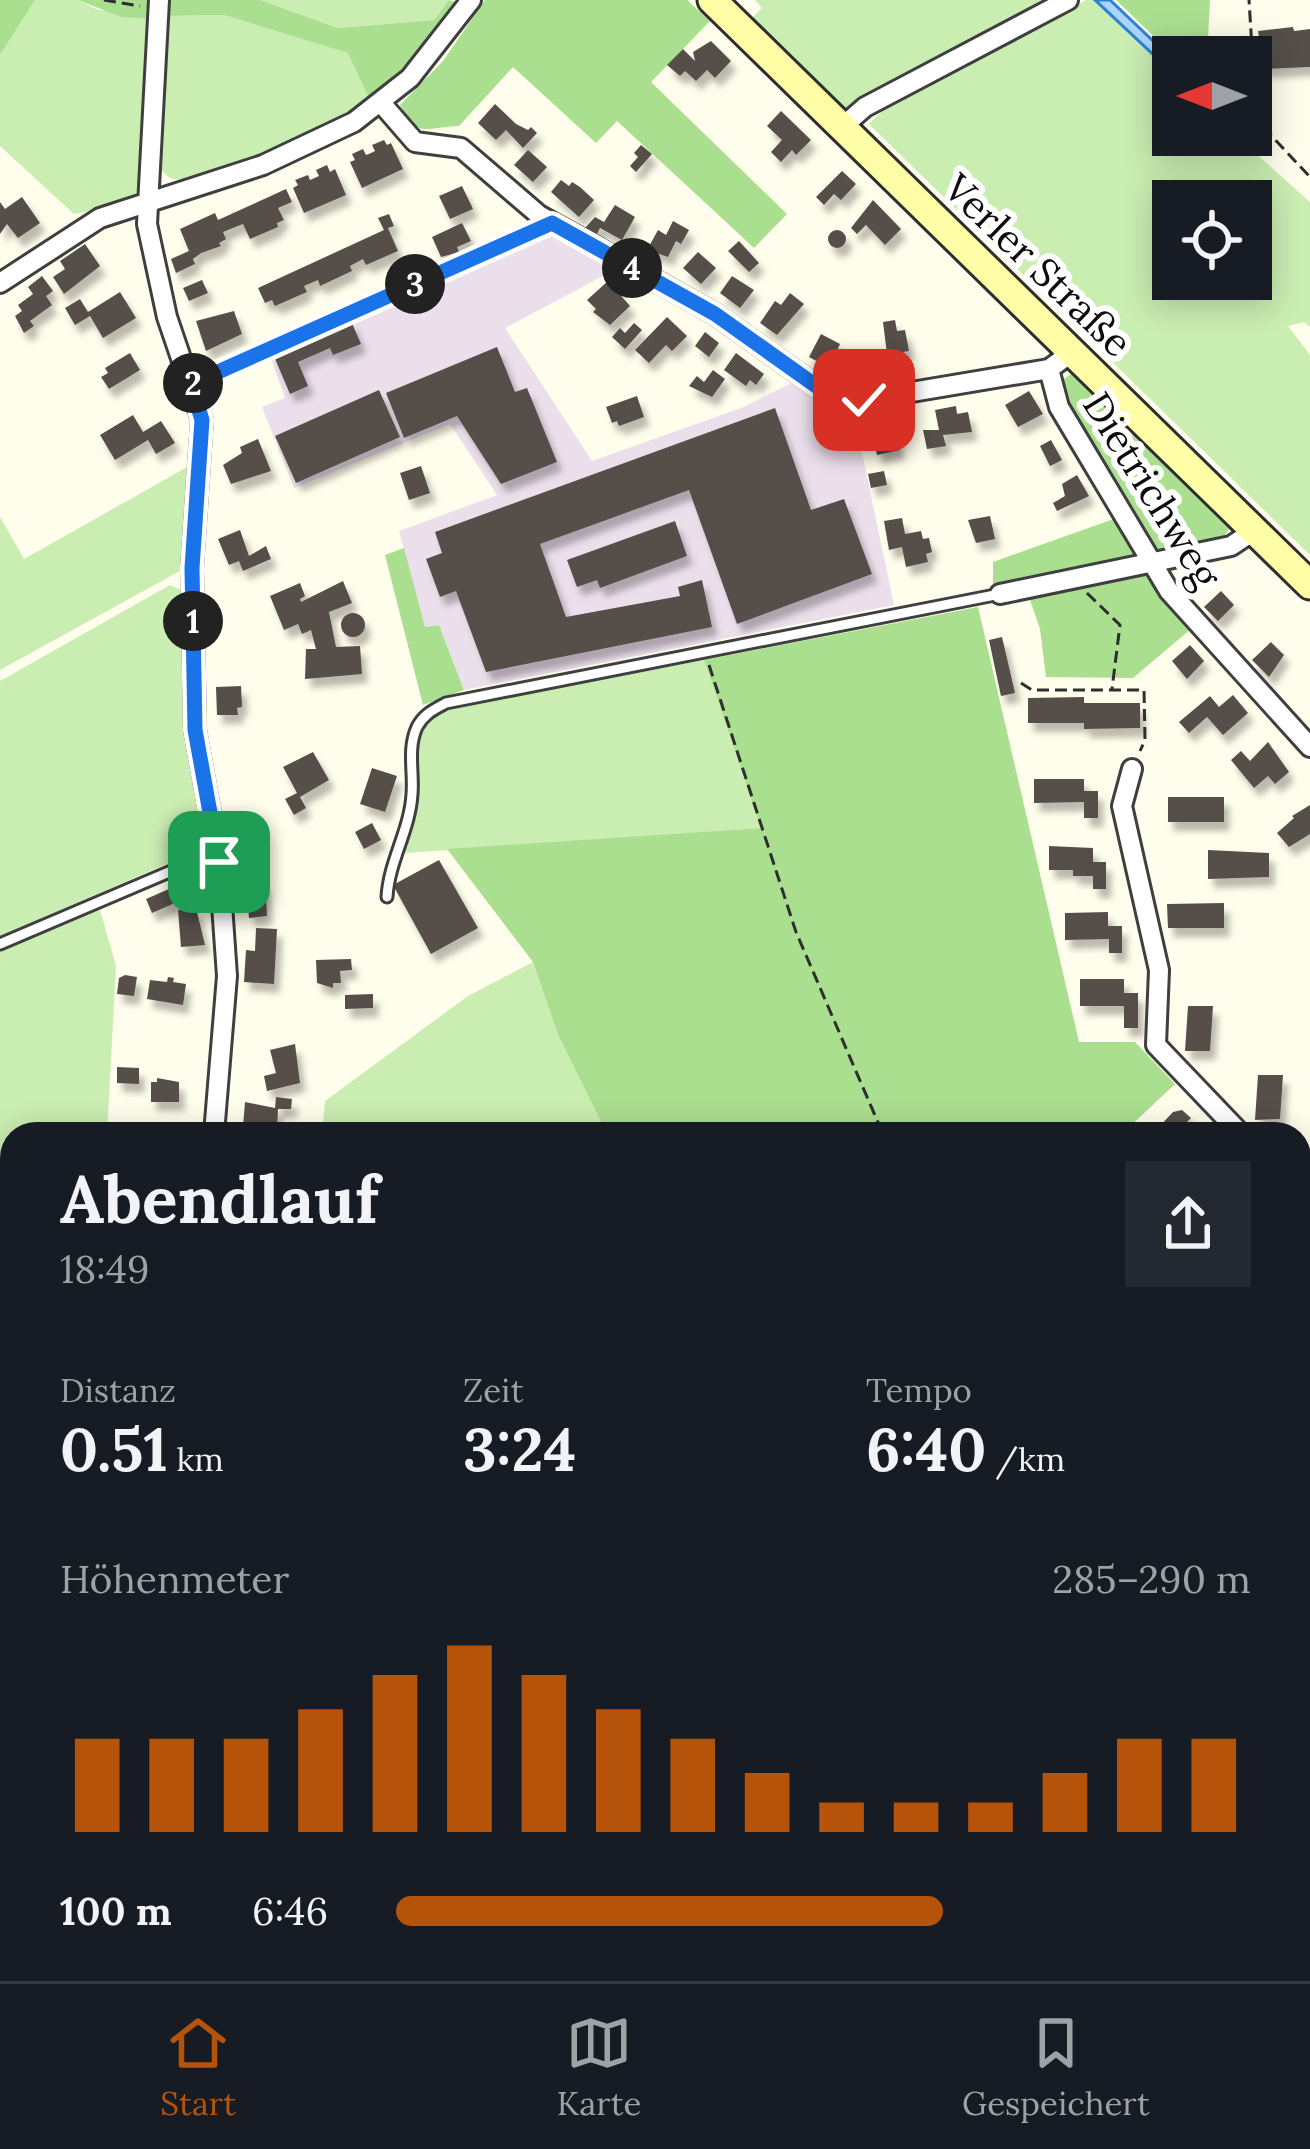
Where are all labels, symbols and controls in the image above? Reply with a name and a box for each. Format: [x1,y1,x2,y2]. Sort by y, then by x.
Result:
north arrow [1152,36,1272,156]
map controls [1152,36,1272,300]
street label: Verler Straße [933,162,1142,367]
button: locate [1152,180,1272,300]
pin: 4 [602,238,662,298]
text: 4 [623,247,641,289]
pin: 3 [385,254,445,314]
text: 3 [406,263,424,305]
pin [813,349,915,451]
pin: 2 [163,353,223,413]
text: 2 [184,362,202,404]
icon: check [831,367,897,433]
street label: Dietrichweg [1072,383,1233,598]
pin: 1 [163,591,223,651]
text: 1 [186,600,200,642]
pin [168,811,270,913]
icon: arrive [186,829,252,895]
text: Abendlauf [60,1157,379,1241]
button: share [1125,1161,1251,1287]
text: 18:49 [60,1244,150,1294]
text: Distanz [60,1369,176,1411]
text: Zeit [463,1369,524,1411]
text: Tempo [866,1369,972,1411]
text: 0.51 [60,1411,168,1487]
text: 3:24 [463,1411,576,1487]
text: 6:40 [866,1411,986,1487]
text: km [168,1438,224,1480]
text: /km [986,1438,1065,1480]
text: Höhenmeter [60,1554,289,1604]
text: 285–290 m [1052,1554,1251,1604]
text: 100 m [60,1886,172,1936]
text: 6:46 [252,1886,328,1936]
tab: Start [160,2010,236,2124]
tab: Karte [557,2010,641,2124]
tab: Gespeichert [962,2010,1150,2124]

